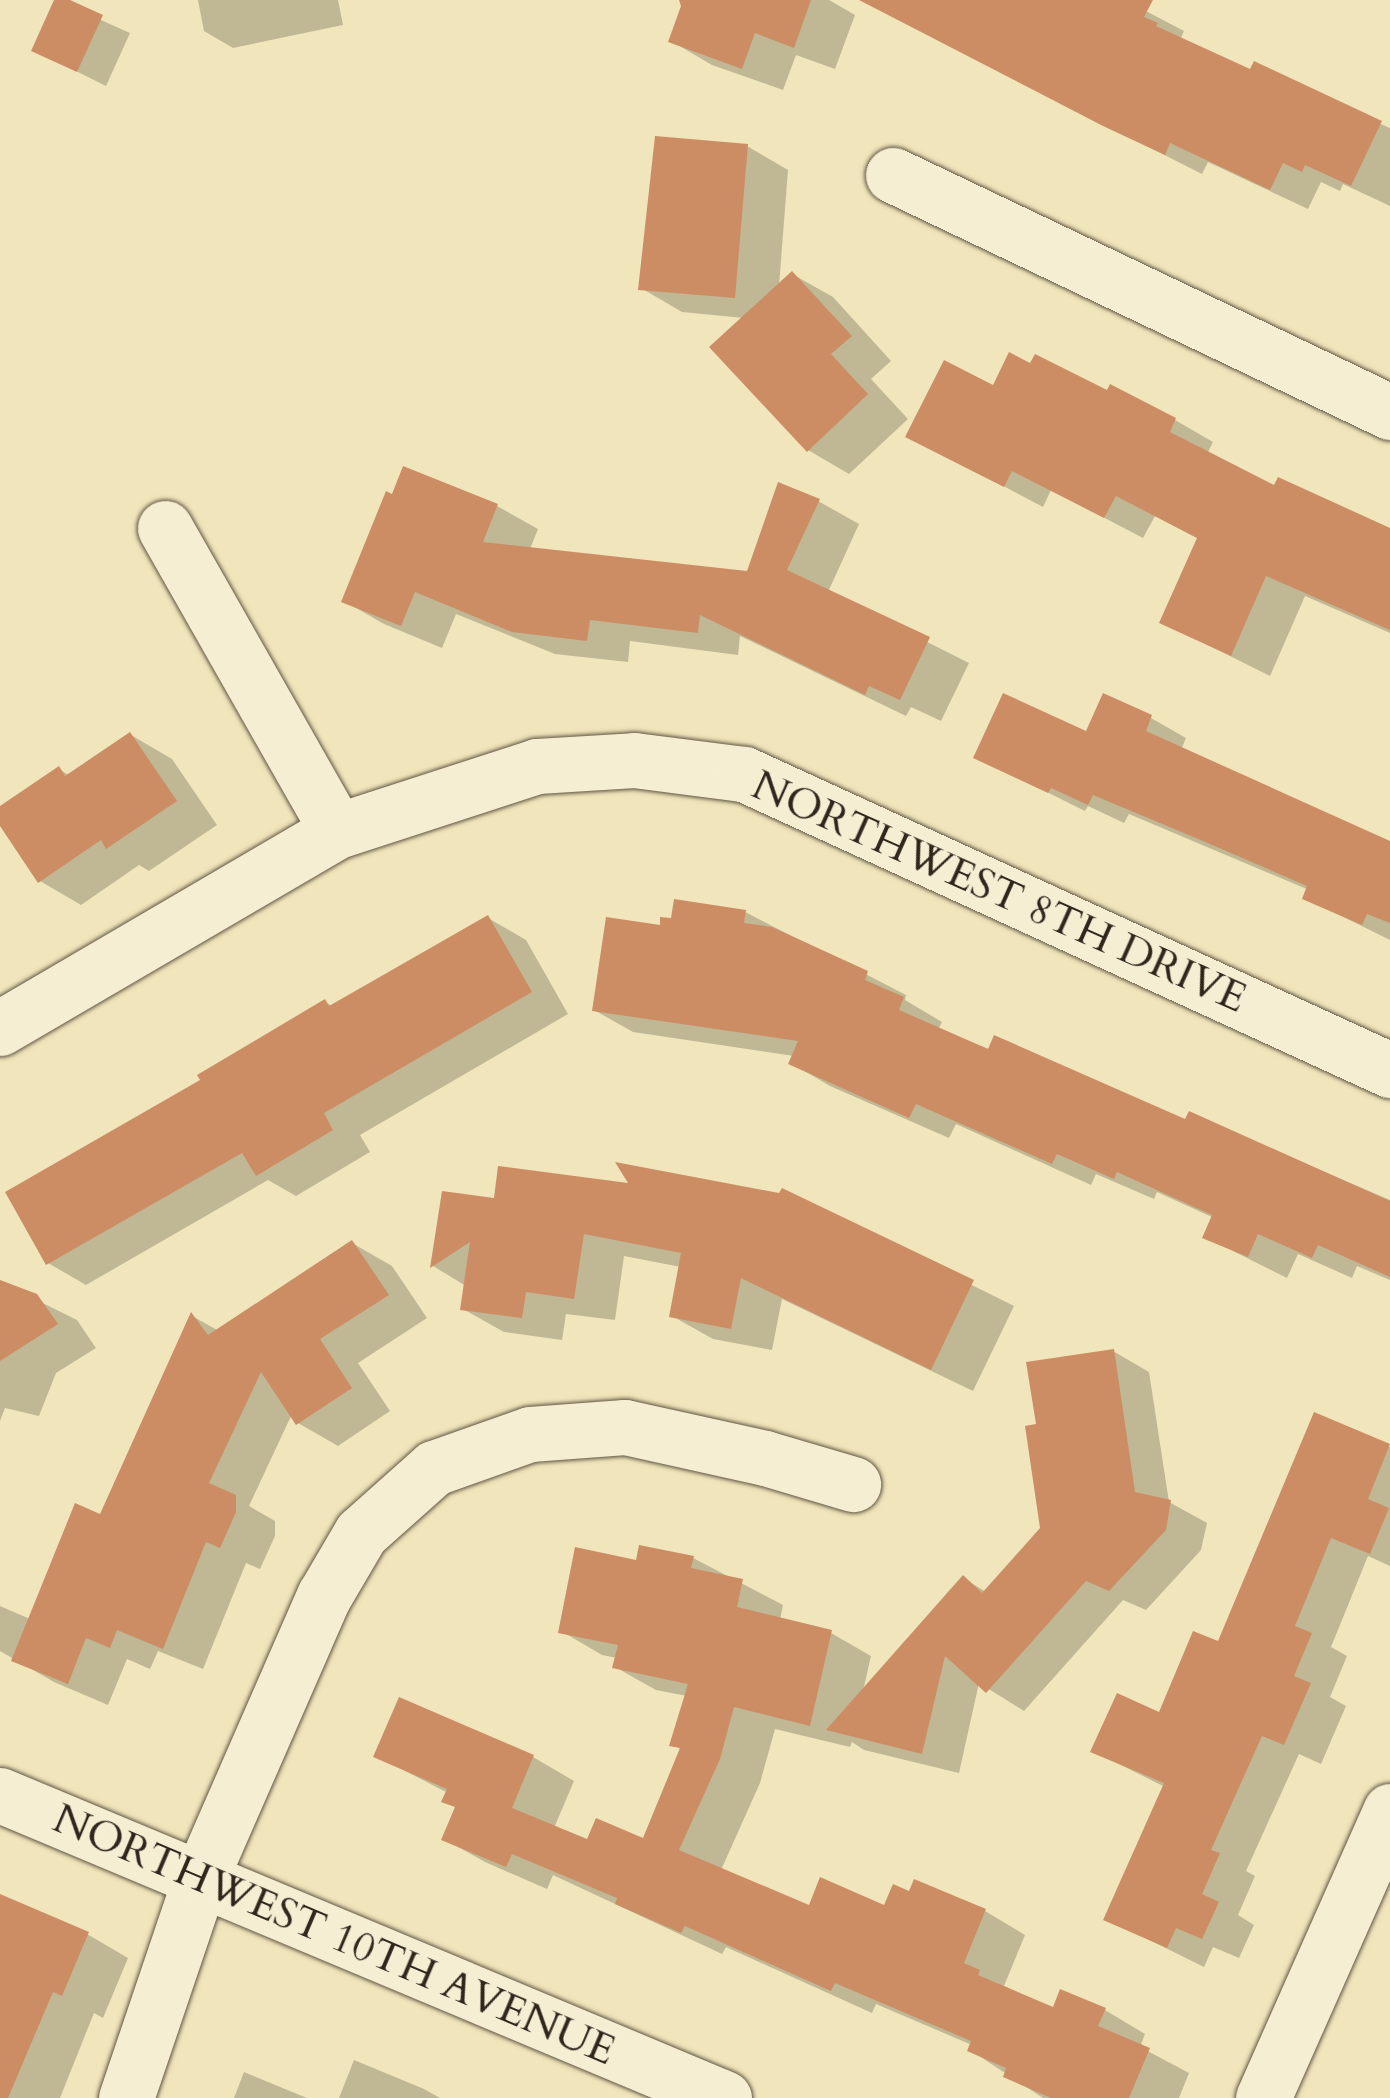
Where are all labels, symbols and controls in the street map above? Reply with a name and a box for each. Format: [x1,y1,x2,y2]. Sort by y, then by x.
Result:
street label: NORTHWEST 8TH DRIVE [744,760,1254,1024]
street label: NORTHWEST 10TH AVENUE [45,1794,623,2076]

